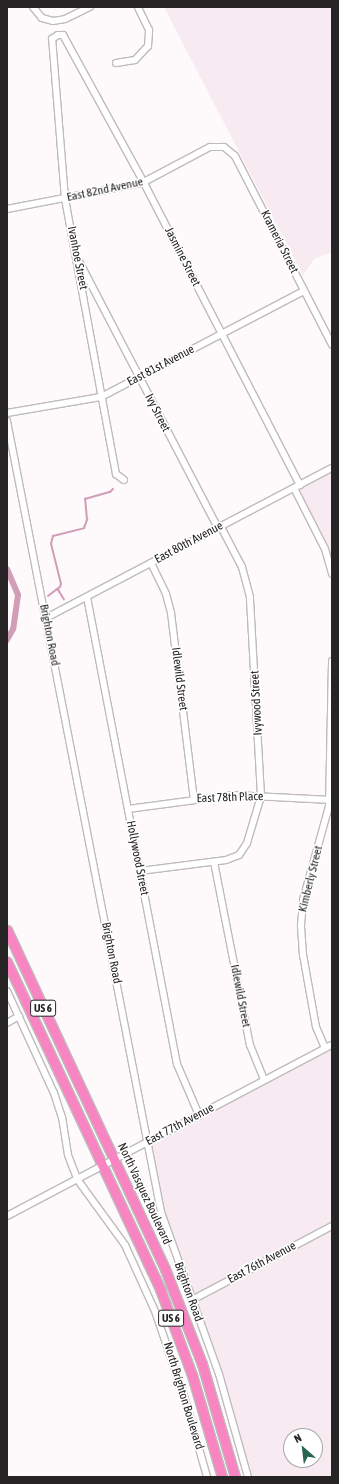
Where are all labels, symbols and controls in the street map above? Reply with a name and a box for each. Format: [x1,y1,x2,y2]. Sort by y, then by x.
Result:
street label: East 82nd Avenue [66,175,144,205]
street label: Krameria Street [257,208,301,276]
street label: Ivanhoe Street [64,225,90,291]
street label: Jasmine Street [161,225,203,289]
street label: East 81st Avenue [125,342,197,390]
street label: Ivy Street [141,392,173,434]
street label: East 80th Avenue [152,519,226,567]
street label: Brighton Road [36,603,62,667]
street label: Idlewild Street [168,646,190,712]
street label: Ivywood Street [248,670,266,736]
street label: East 78th Place [196,790,264,806]
street label: Hollywood Street [123,819,151,897]
street label: Kimberly Street [296,844,326,914]
street label: Brighton Road [98,921,124,985]
street label: Idlewild Street [227,963,253,1029]
road number: US 6 [30,999,56,1017]
street label: East 77th Avenue [143,1101,217,1149]
street label: North Vasquez Boulevard [114,1141,174,1247]
street label: East 76th Avenue [225,1239,299,1287]
street label: Brighton Road [171,1260,205,1324]
road number: US 6 [158,1309,184,1327]
street label: North Brighton Boulevard [160,1341,206,1451]
north arrow [283,1428,323,1468]
text: N [292,1431,304,1445]

